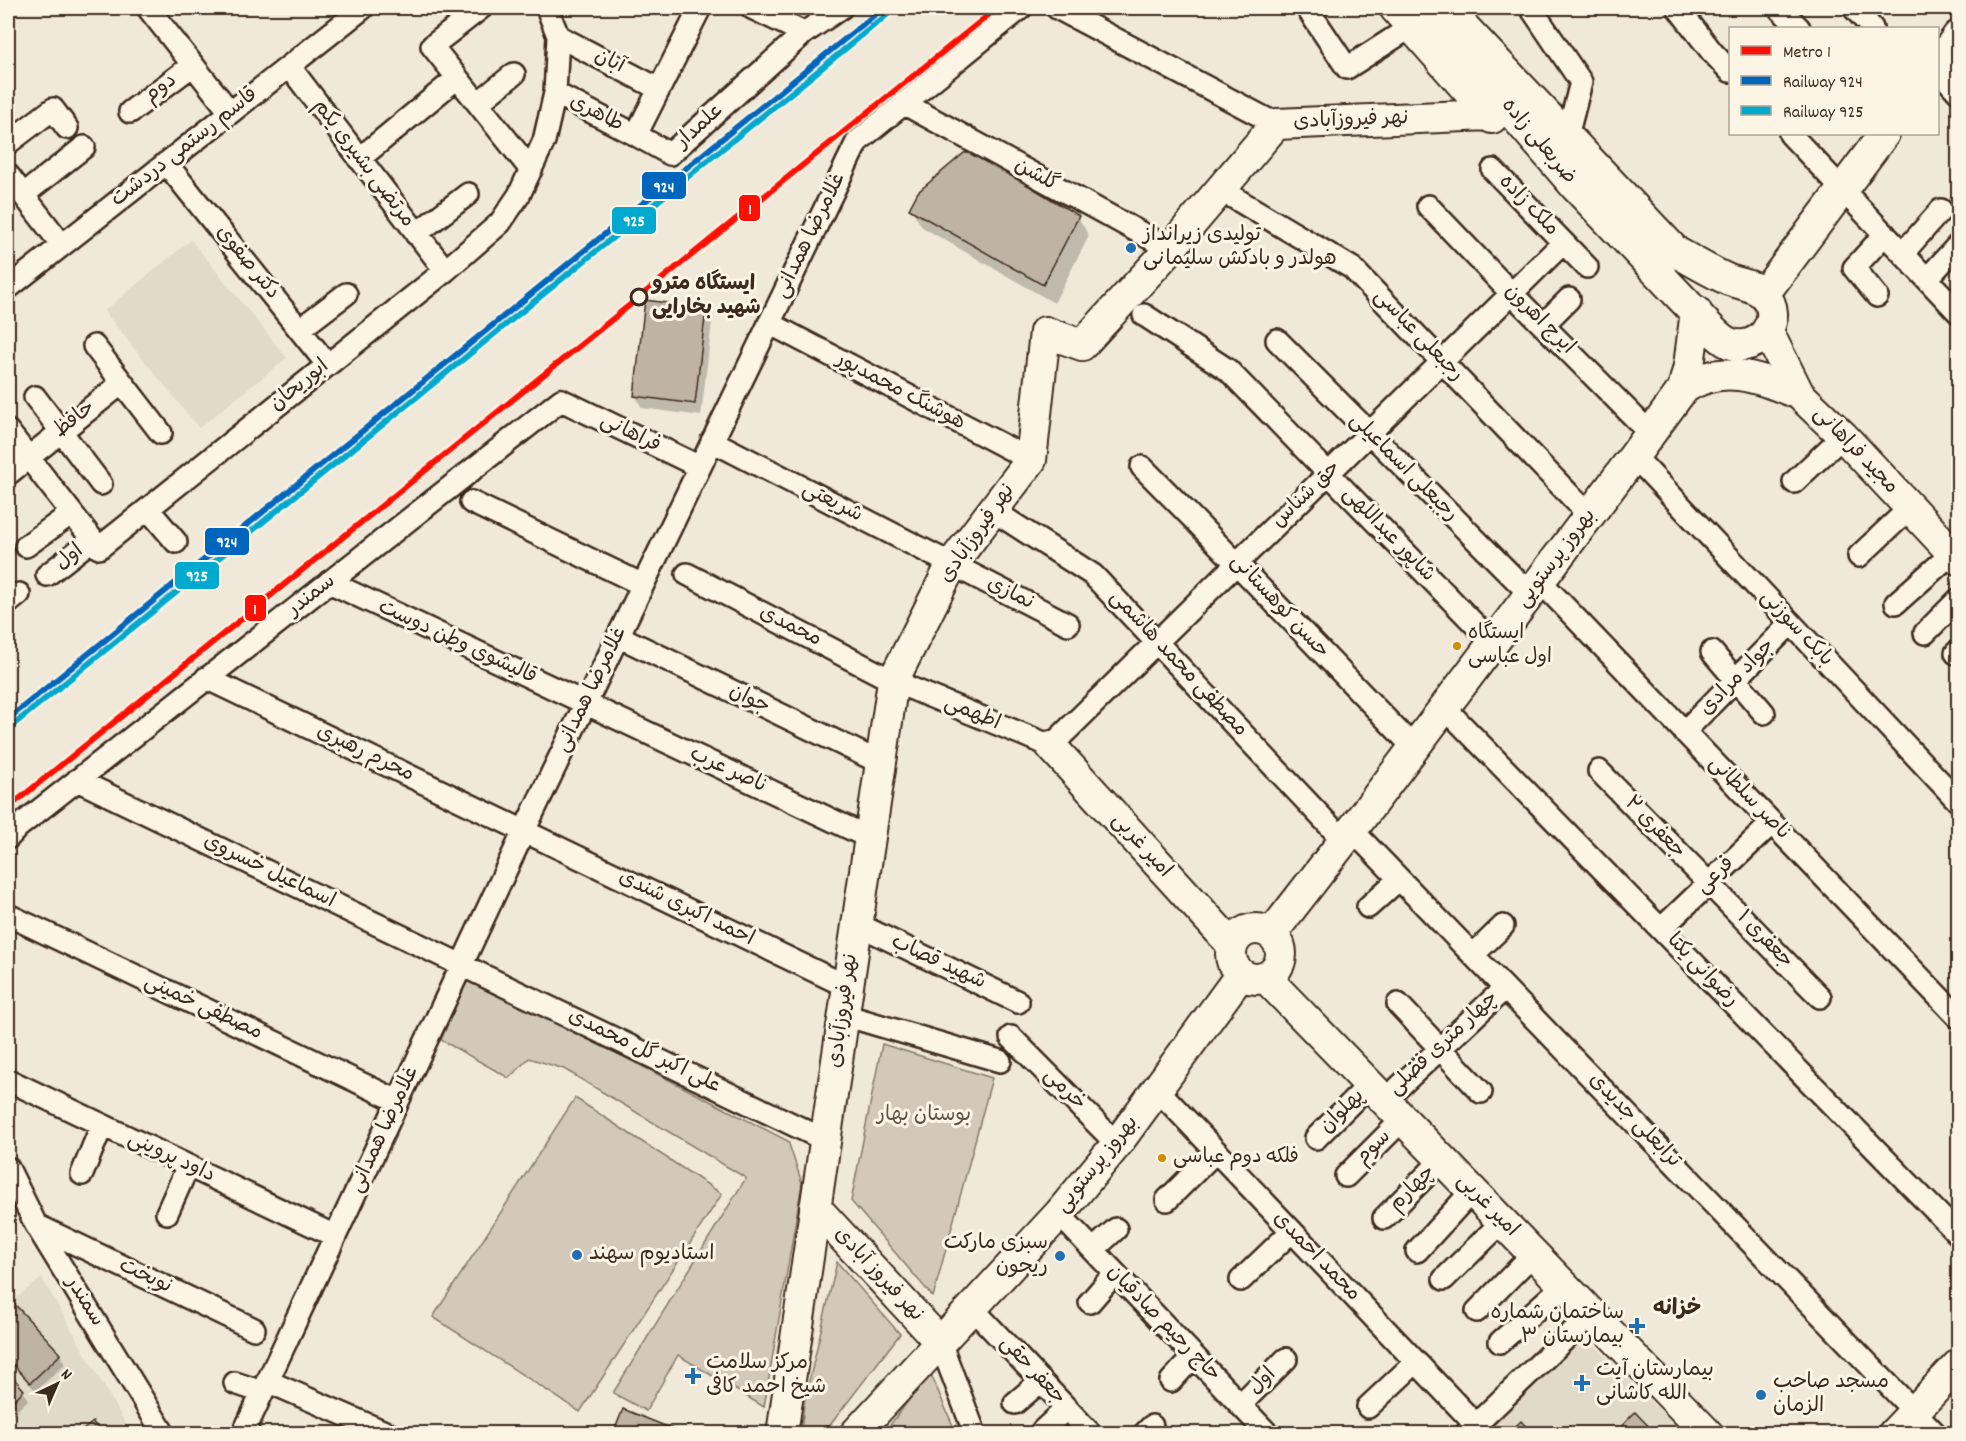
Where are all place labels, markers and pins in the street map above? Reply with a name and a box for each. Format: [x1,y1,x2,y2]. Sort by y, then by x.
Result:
place label: تولیدی زیرانداز هولدر و بادکش سلیمانی [1141,221,1337,275]
marker: تولیدی زیرانداز هولدر و بادکش سلیمانی [1124,241,1138,255]
place label: ایستگاه مترو شهید بخارایی [650,269,761,324]
marker: ایستگاه مترو شهید بخارایی [630,288,648,306]
place label: ایستگاه اول عباسی [1468,620,1552,672]
marker: ایستگاه اول عباسی [1451,640,1463,652]
place label: فلکه دوم عباسی [1173,1144,1299,1172]
marker: فلکه دوم عباسی [1156,1152,1168,1164]
place label: سبزی مارکت ریحون [944,1229,1048,1283]
place label: استادیوم سهند [589,1240,715,1270]
marker: استادیوم سهند [570,1248,584,1262]
marker: سبزی مارکت ریحون [1053,1249,1067,1263]
place label: ساختمان شماره ۳ بیمارستان [1490,1299,1624,1353]
marker: ساختمان شماره ۳ بیمارستان [1628,1317,1646,1335]
place label: مرکز سلامت شیخ احمد کافی [706,1349,826,1403]
place label: بیمارستان آیت الله کاشانی [1596,1356,1714,1410]
marker: مرکز سلامت شیخ احمد کافی [684,1367,702,1385]
place label: مسجد صاحب الزمان [1773,1368,1889,1422]
marker: بیمارستان آیت الله کاشانی [1573,1374,1591,1392]
marker: مسجد صاحب الزمان [1754,1388,1768,1402]

